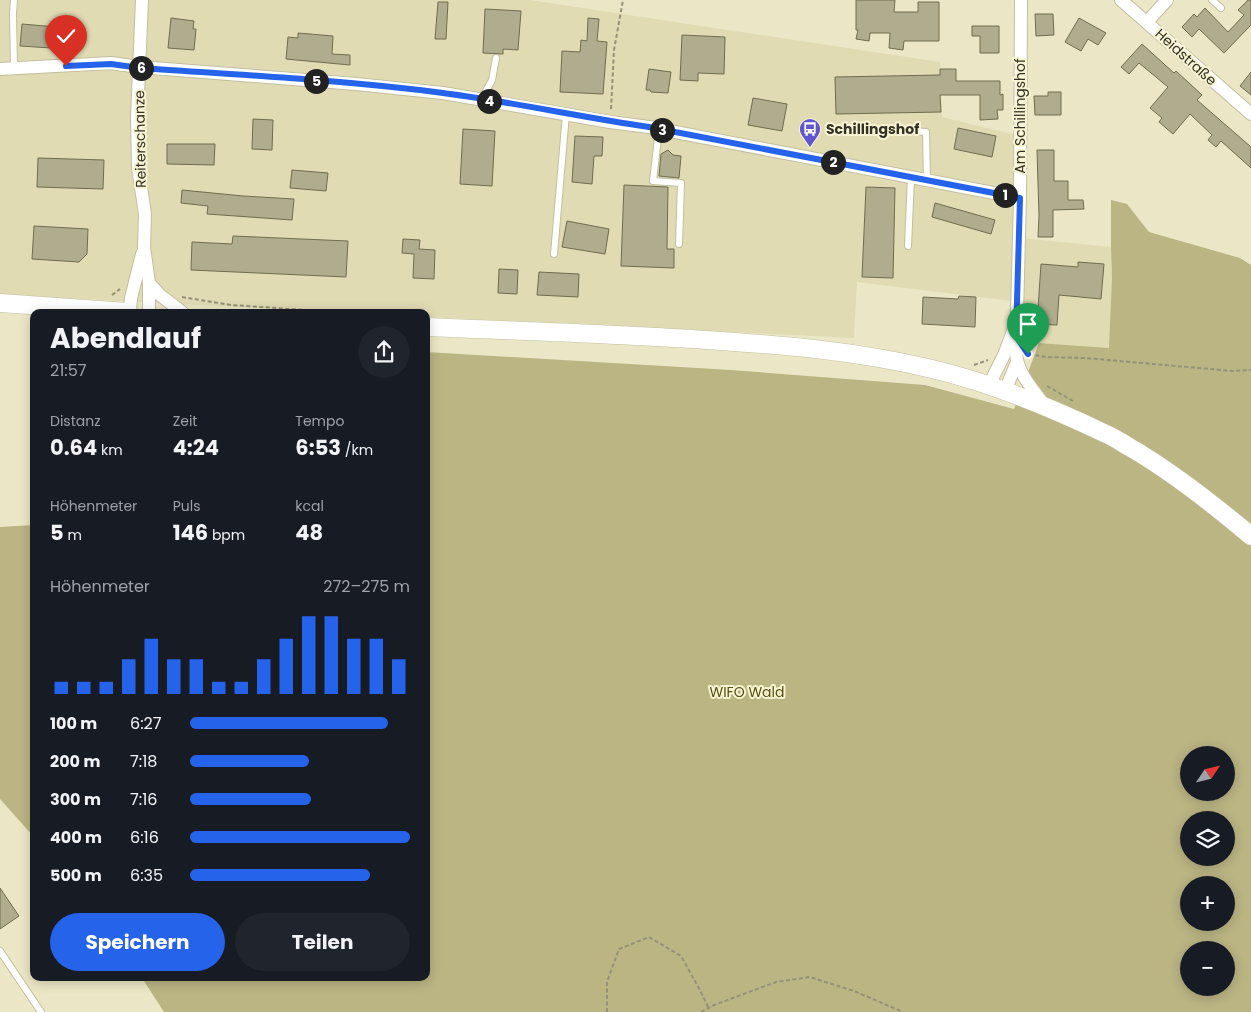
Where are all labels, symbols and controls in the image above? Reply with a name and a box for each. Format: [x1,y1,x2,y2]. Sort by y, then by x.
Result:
pin [45,15,87,66]
icon: check [52,22,80,50]
street label: Heidstraße [1151,24,1221,90]
pin: 6 [128,56,154,80]
text: 6 [137,58,146,78]
street label: Am Schillingshof [1010,58,1030,174]
pin: 5 [304,68,328,94]
text: 5 [312,71,321,91]
pin: 4 [476,88,502,114]
street label: Reiterschanze [129,90,151,188]
text: 4 [485,91,494,111]
bus stop icon: Schillingshof [798,117,822,148]
pin: 3 [650,118,674,142]
place label: Schillingshof [826,119,919,139]
text: 3 [658,120,667,140]
pin: 2 [820,150,846,174]
text: 2 [830,152,838,172]
pin: 1 [992,182,1018,208]
text: 1 [1003,185,1008,205]
pin [1007,303,1049,354]
icon: arrive [1014,310,1042,338]
text: Abendlauf [50,319,201,358]
button: share [358,326,410,378]
text: 21:57 [50,359,87,382]
text: Distanz [50,411,101,431]
text: Zeit [173,411,197,431]
text: Tempo [295,411,344,431]
text: 0.64 [50,433,97,462]
text: 4:24 [173,433,219,462]
text: 6:53 [295,433,341,462]
text: km [97,440,123,460]
text: /km [341,440,373,460]
text: Höhenmeter [50,496,137,516]
text: Puls [173,496,200,516]
text: kcal [295,496,324,516]
text: 5 [50,518,64,547]
text: 146 [173,518,208,547]
text: 48 [295,518,323,547]
text: m [64,525,82,545]
text: bpm [208,525,245,545]
text: Höhenmeter [50,575,150,598]
text: 272–275 m [323,575,410,598]
park label: WIFO Wald [710,682,784,702]
text: 100 m [50,712,97,735]
text: 6:27 [130,712,162,735]
north arrow [1180,746,1235,801]
map controls [1180,746,1235,996]
text: 200 m [50,750,100,773]
text: 7:18 [130,750,157,773]
text: 300 m [50,788,101,811]
text: 7:16 [130,788,157,811]
button: layers [1180,811,1235,866]
text: 400 m [50,826,102,849]
text: 6:16 [130,826,159,849]
text: 500 m [50,864,102,887]
text: 6:35 [130,864,163,887]
button: + [1180,876,1235,931]
button: Speichern [50,913,225,971]
button: Teilen [235,913,410,971]
button: − [1180,941,1235,996]

